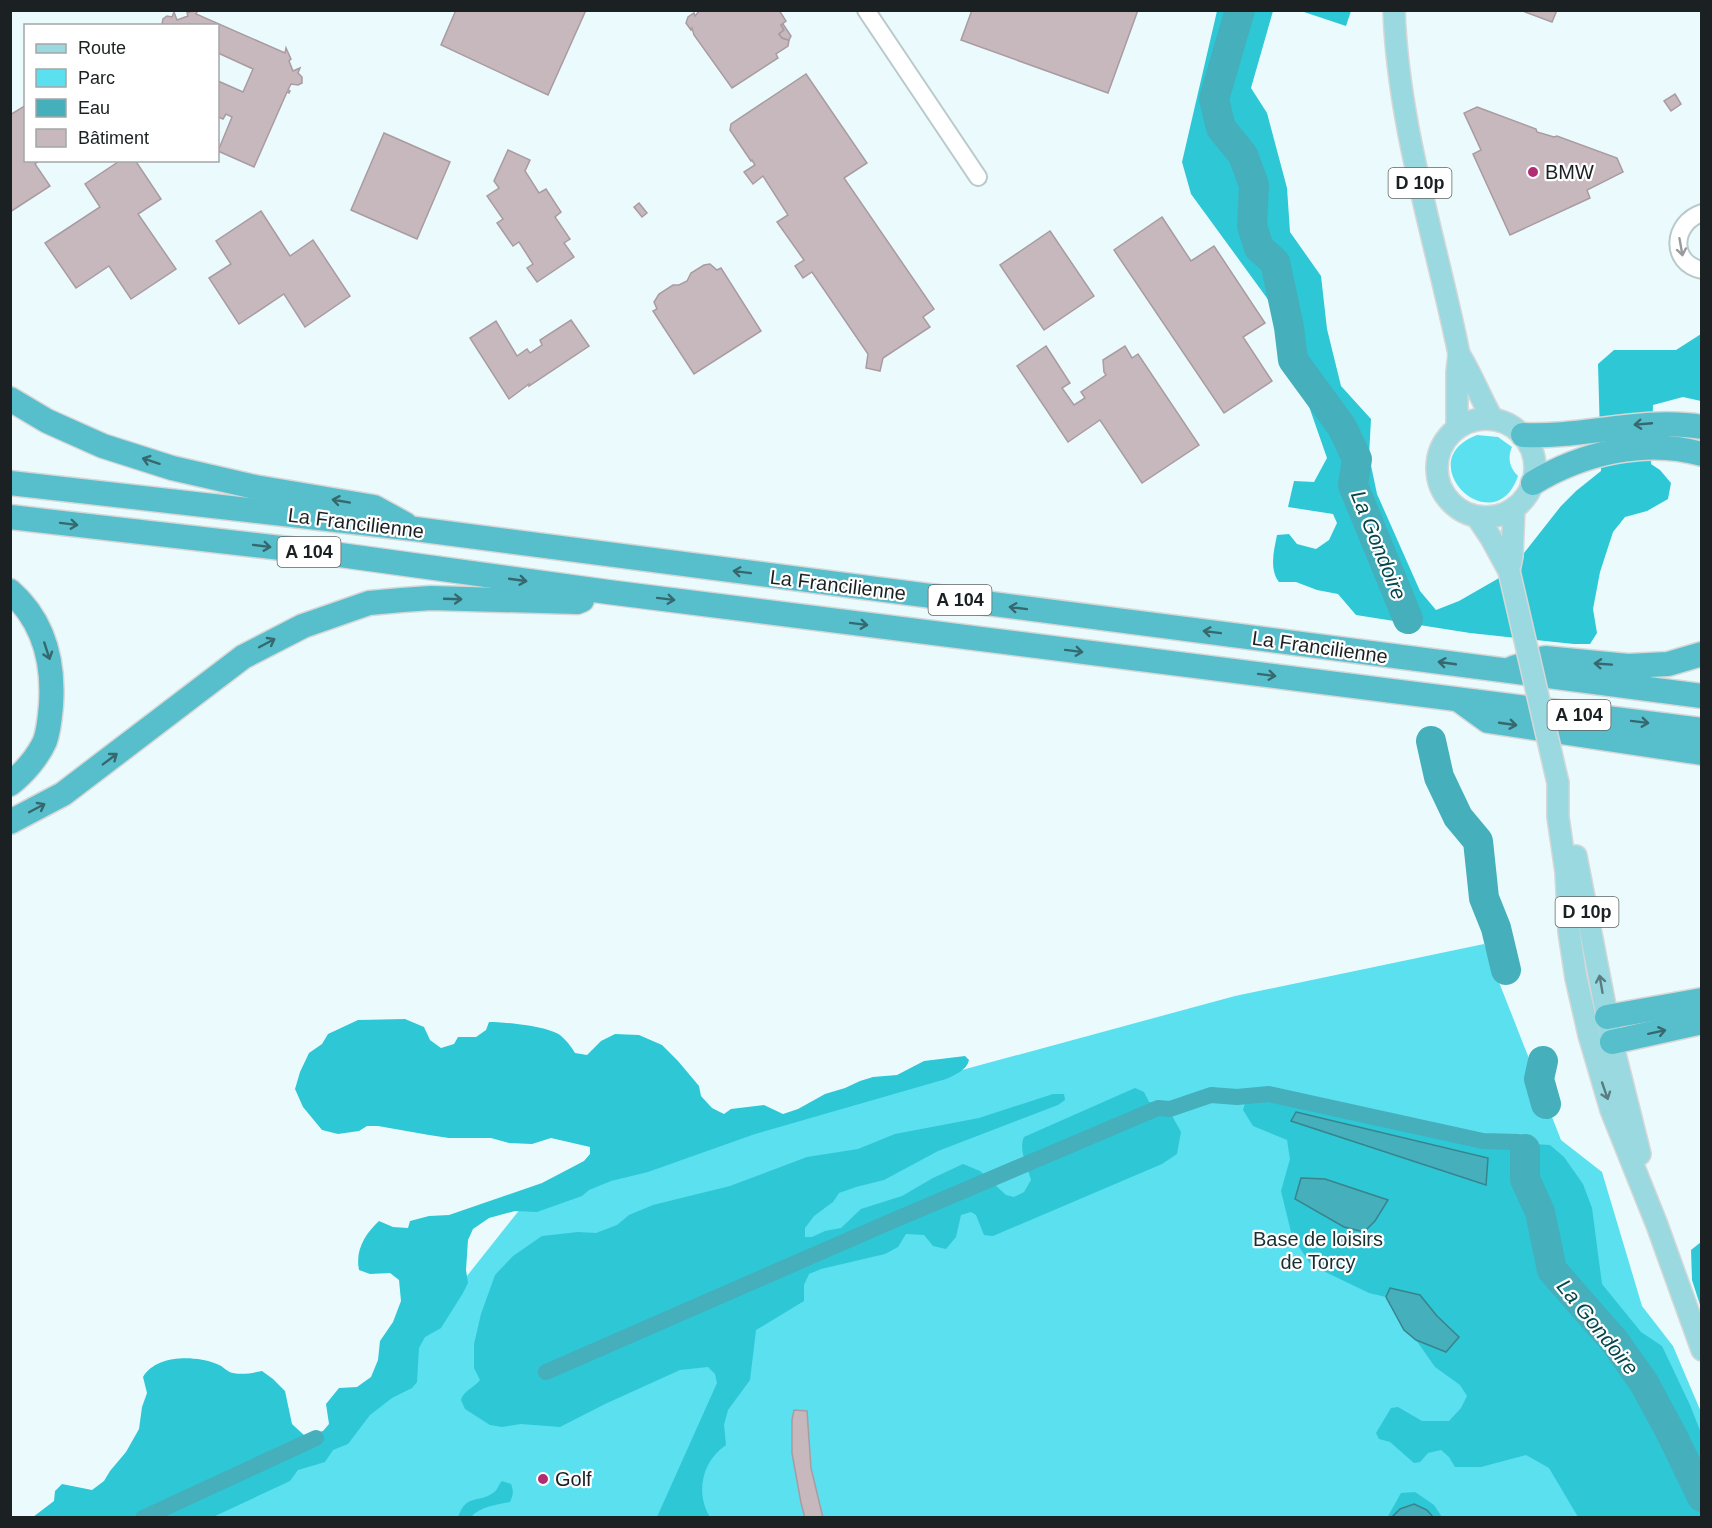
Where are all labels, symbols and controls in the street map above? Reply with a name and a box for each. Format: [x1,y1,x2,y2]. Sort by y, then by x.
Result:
legend [24,24,219,162]
text: Route [78,38,126,58]
text: Parc [78,68,115,88]
text: Eau [78,98,110,118]
text: Bâtiment [78,128,149,148]
place label: BMW [1545,161,1594,183]
marker: BMW [1526,165,1540,179]
road number: D 10p [1388,168,1452,198]
one-way arrow [1676,237,1687,256]
one-way arrow [1634,419,1654,430]
one-way arrow [142,455,161,466]
water label: La Gondoire [1347,487,1411,603]
one-way arrow [332,496,352,507]
street label: La Francilienne [287,504,425,542]
one-way arrow [58,519,78,530]
road number: A 104 [278,537,340,567]
one-way arrow [252,541,272,552]
one-way arrow [732,566,752,577]
street label: La Francilienne [769,566,907,604]
one-way arrow [508,574,528,585]
road number: A 104 [928,585,992,615]
one-way arrow [443,593,463,605]
one-way arrow [655,594,675,605]
one-way arrow [1009,602,1029,613]
one-way arrow [849,618,869,629]
one-way arrow [1202,627,1222,638]
street label: La Francilienne [1251,627,1389,667]
one-way arrow [257,637,275,648]
one-way arrow [42,641,53,660]
one-way arrow [1063,646,1083,657]
one-way arrow [1437,658,1457,669]
one-way arrow [1593,658,1613,669]
one-way arrow [1257,670,1276,681]
road number: A 104 [1548,700,1610,730]
one-way arrow [1630,717,1650,728]
one-way arrow [1498,719,1518,730]
one-way arrow [101,752,117,765]
one-way arrow [28,802,45,814]
road number: D 10p [1556,897,1618,927]
one-way arrow [1595,975,1606,995]
one-way arrow [1646,1026,1666,1037]
one-way arrow [1600,1081,1611,1100]
park label: Base de loisirs de Torcy [1253,1228,1383,1273]
water label: La Gondoire [1553,1275,1643,1379]
place label: Golf [555,1468,592,1490]
marker: Golf [536,1472,550,1486]

